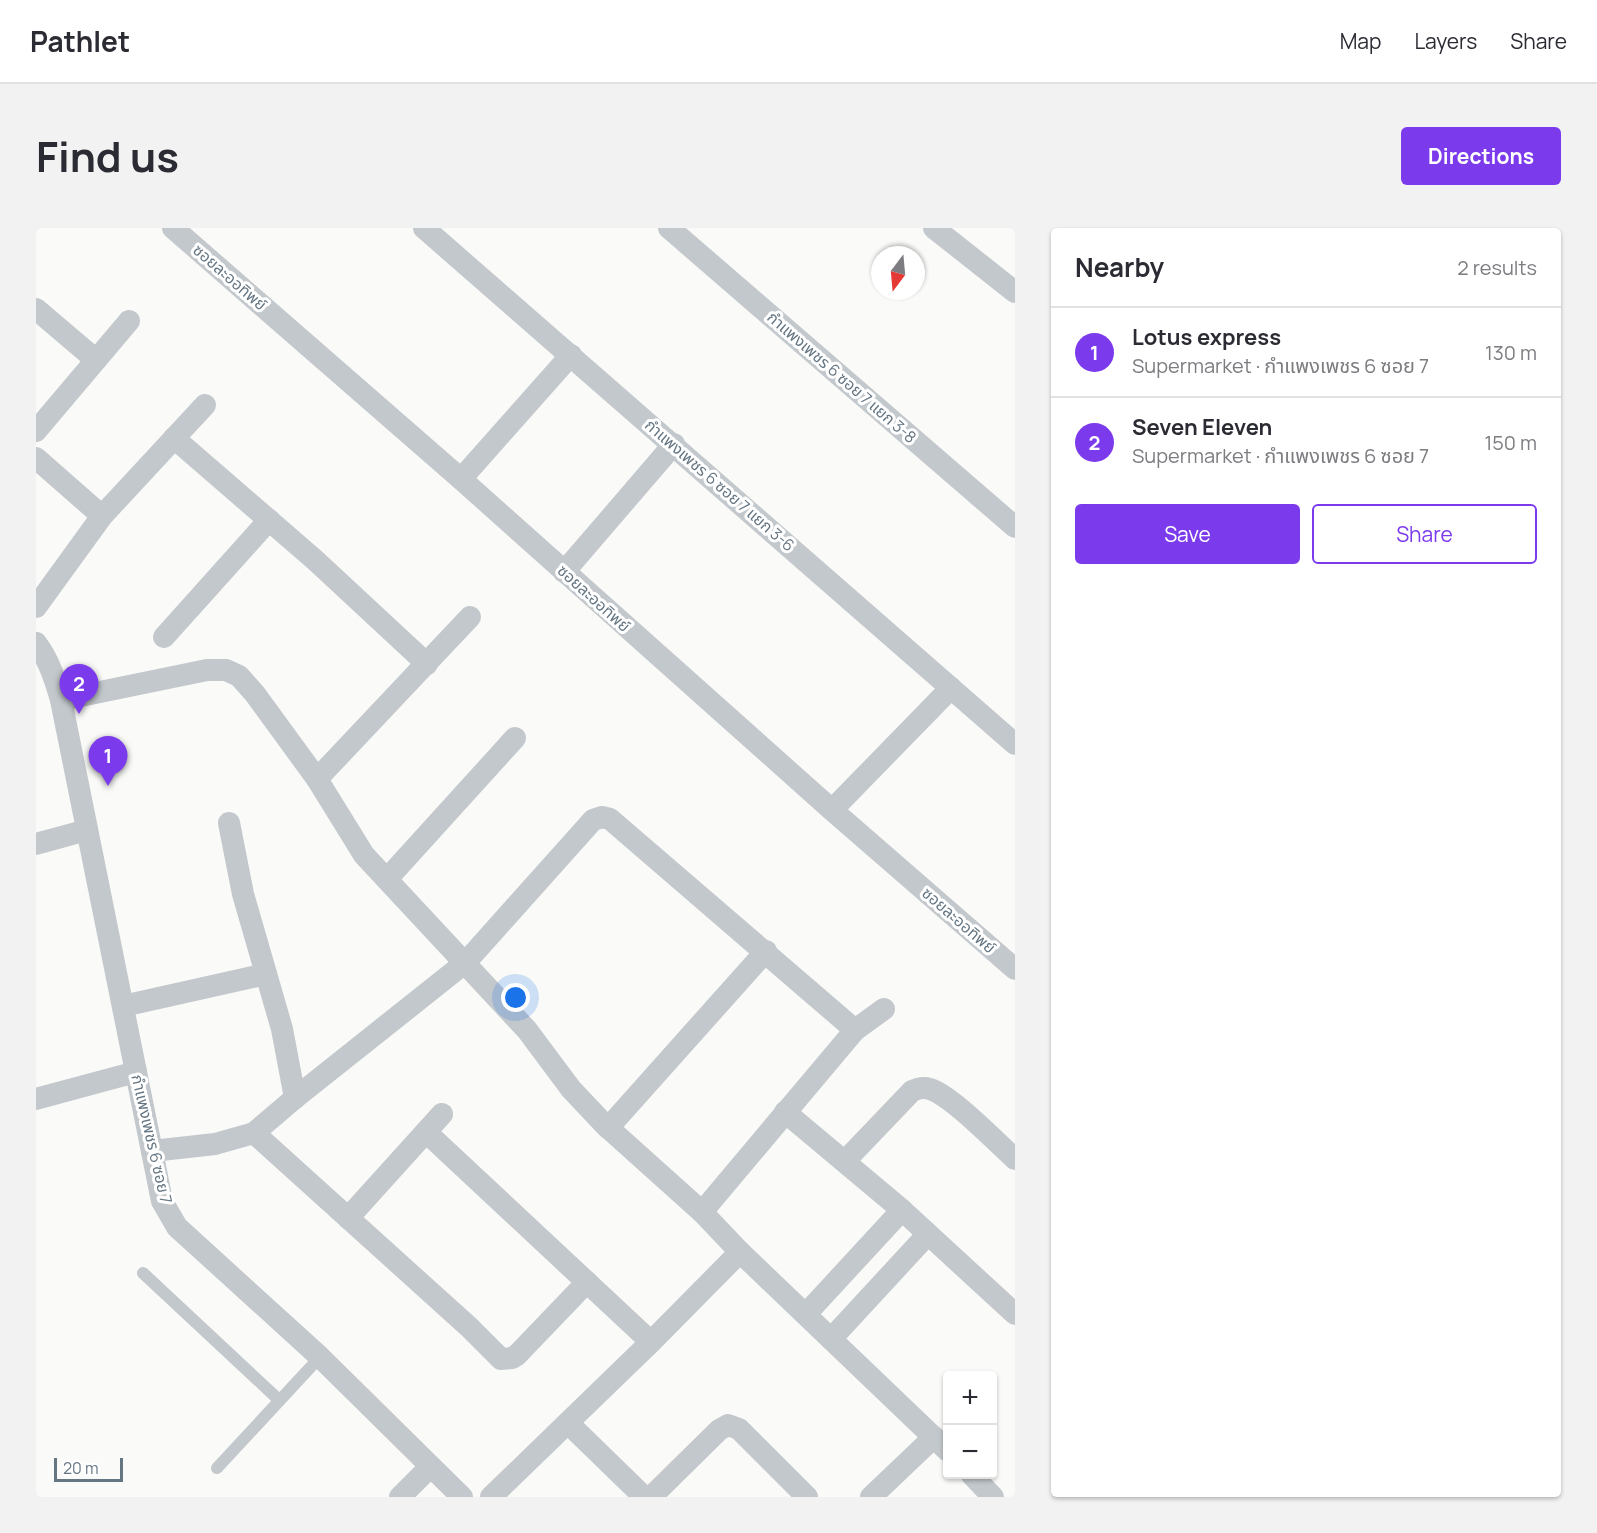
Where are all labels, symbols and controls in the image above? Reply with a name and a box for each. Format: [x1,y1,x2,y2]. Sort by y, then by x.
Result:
text: Pathlet [30,22,130,60]
text: Map [1340,27,1381,55]
text: Layers [1414,27,1477,55]
text: Share [1510,27,1567,55]
text: Find us [36,127,179,185]
button: Directions [1401,127,1561,185]
street label: ซอยละออทิพย์ [188,239,272,315]
north arrow [871,246,925,300]
text: Nearby [1075,249,1164,285]
text: 2 results [1457,254,1537,281]
street label: กำแพงเพชร 6 ซอย 7 แยก 3-8 [763,306,921,448]
text: Lotus express [1132,322,1281,352]
text: 1 [1090,339,1099,366]
text: 130 m [1485,339,1537,366]
text: Supermarket · กำแพงเพชร 6 ซอย 7 [1132,352,1429,379]
text: Seven Eleven [1132,412,1272,442]
street label: กำแพงเพชร 6 ซอย 7 แยก 3-6 [641,414,799,556]
text: 2 [1089,429,1100,456]
text: 150 m [1484,429,1537,456]
text: Supermarket · กำแพงเพชร 6 ซอย 7 [1132,442,1429,469]
button: Save [1075,504,1300,564]
button: Share [1312,504,1537,564]
street label: ซอยละออทิพย์ [553,559,635,637]
pin: 2 [60,664,99,714]
pin: 1 [88,736,128,786]
street label: ซอยละออทิพย์ [917,882,1001,958]
your location [501,983,530,1012]
street label: กำแพงเพชร 6 ซอย 7 [126,1072,178,1206]
map controls [943,1371,997,1479]
button: + [943,1371,997,1425]
button: − [943,1425,997,1479]
scale bar [54,1455,123,1482]
text: 20 m [63,1457,99,1479]

